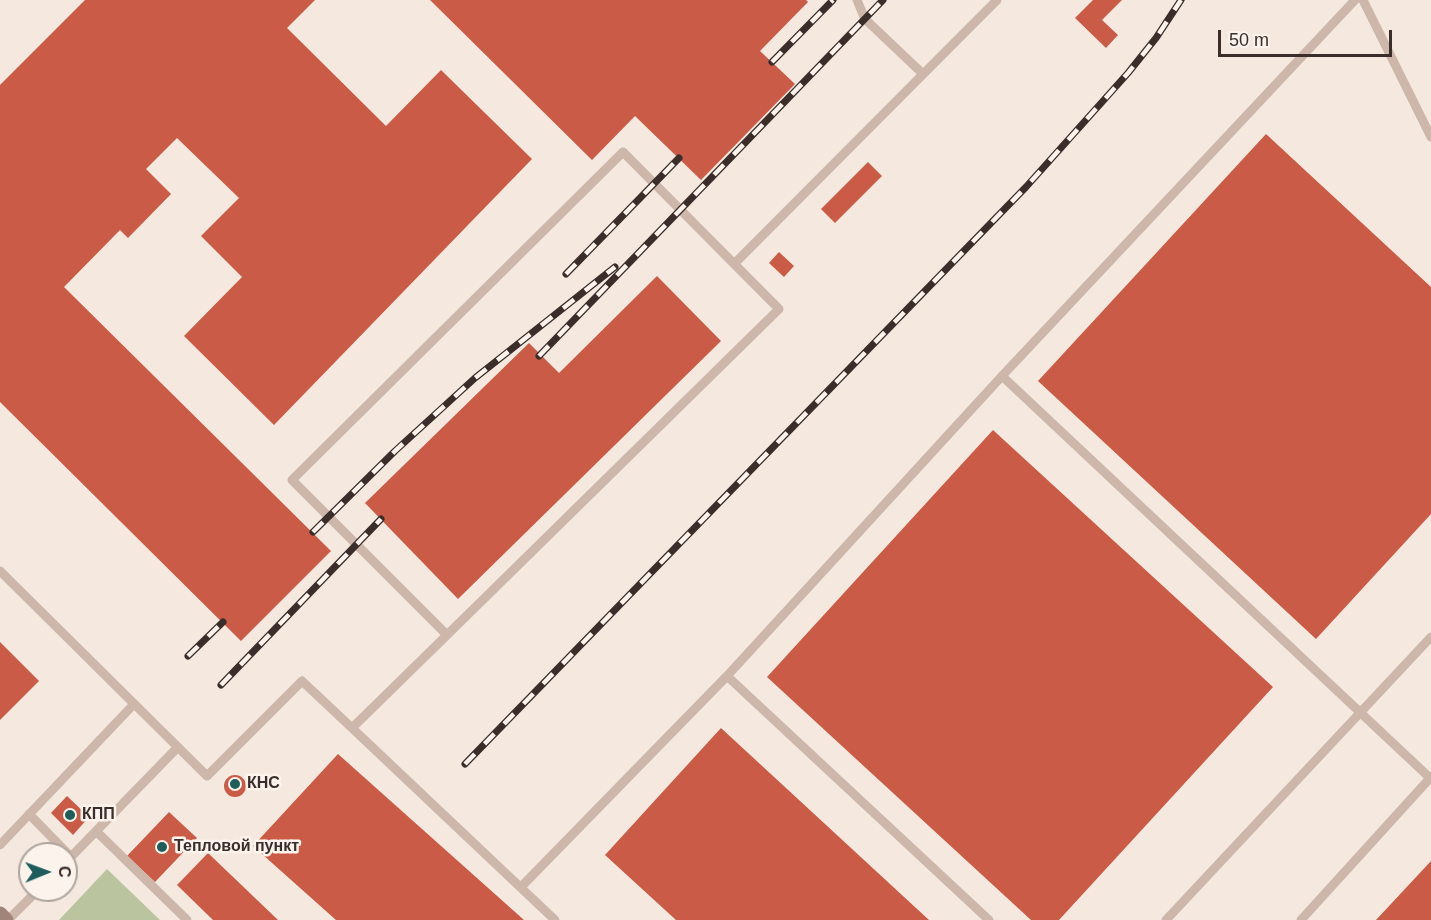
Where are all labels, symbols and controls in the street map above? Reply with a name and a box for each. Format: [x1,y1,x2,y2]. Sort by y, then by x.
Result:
scale bar [1221,18,1395,56]
text: 50 m [1229,30,1269,50]
place label: КНС [247,774,280,794]
marker: КНС [228,777,242,791]
place label: КПП [82,805,115,825]
marker: КПП [63,808,77,822]
place label: Тепловой пункт [174,837,299,857]
marker: Тепловой пункт [155,840,169,854]
north arrow [18,842,78,902]
text: С [56,866,73,878]

